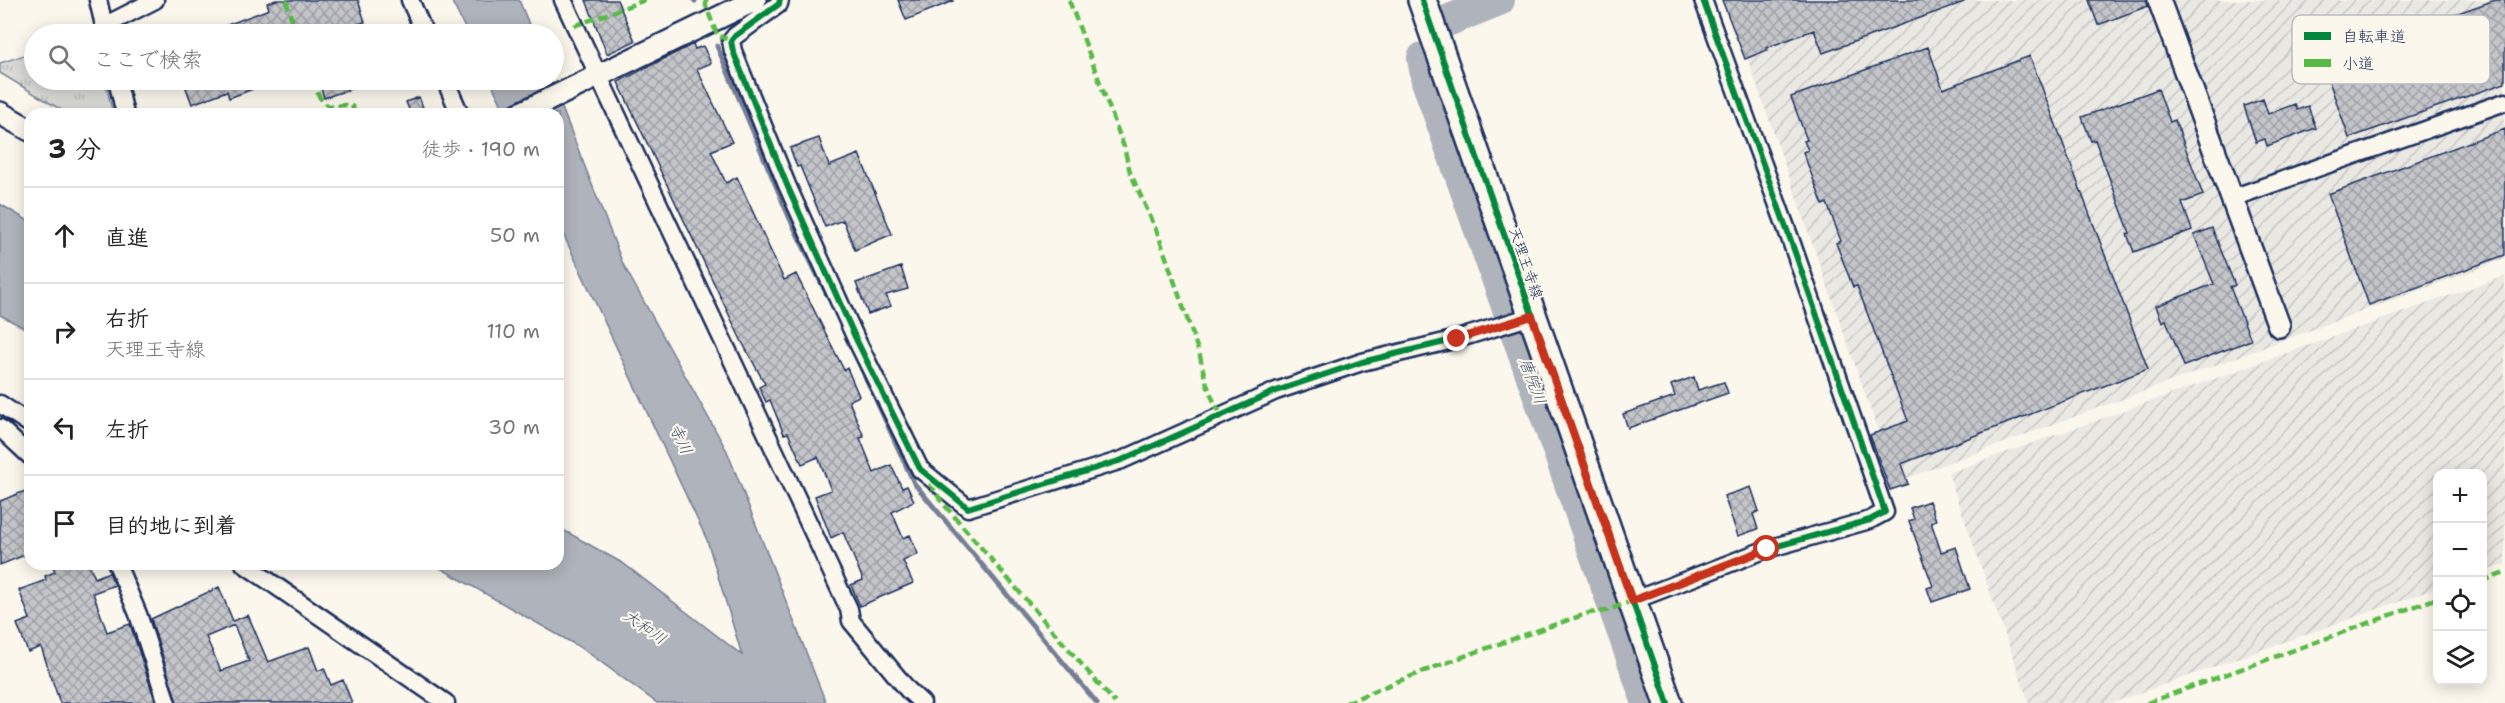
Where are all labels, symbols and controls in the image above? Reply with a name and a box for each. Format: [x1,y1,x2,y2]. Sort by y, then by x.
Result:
legend [2292,15,2490,84]
search box [24,24,564,90]
text: 自転車道 [2342,26,2406,47]
icon: search [45,41,78,74]
text: ここで検索 [93,45,203,74]
text: 小道 [2342,53,2374,74]
text: 3 分 [48,131,101,166]
text: 徒歩 · 190 m [421,136,540,162]
icon: ahead [48,219,81,252]
text: 50 m [490,222,540,248]
text: 直進 [105,223,149,252]
street label: 天理王寺線 [1504,224,1548,302]
text: 右折 [105,304,149,333]
icon: right [48,315,81,348]
text: 110 m [486,318,540,344]
route end [1443,325,1469,351]
text: 天理王寺線 [105,336,205,362]
water label: 唐院川 [1515,355,1551,407]
icon: left [48,411,81,444]
text: 30 m [488,414,540,440]
text: 左折 [105,415,149,444]
water label: 寺川 [665,420,697,458]
map controls [2433,469,2487,685]
button: + [2433,469,2487,523]
icon: arrive [48,507,81,540]
text: 目的地に到着 [105,511,237,540]
button: − [2433,523,2487,577]
route start [1753,535,1779,561]
button: locate [2433,577,2487,631]
water label: 大和川 [619,605,671,649]
button: layers [2433,631,2487,685]

